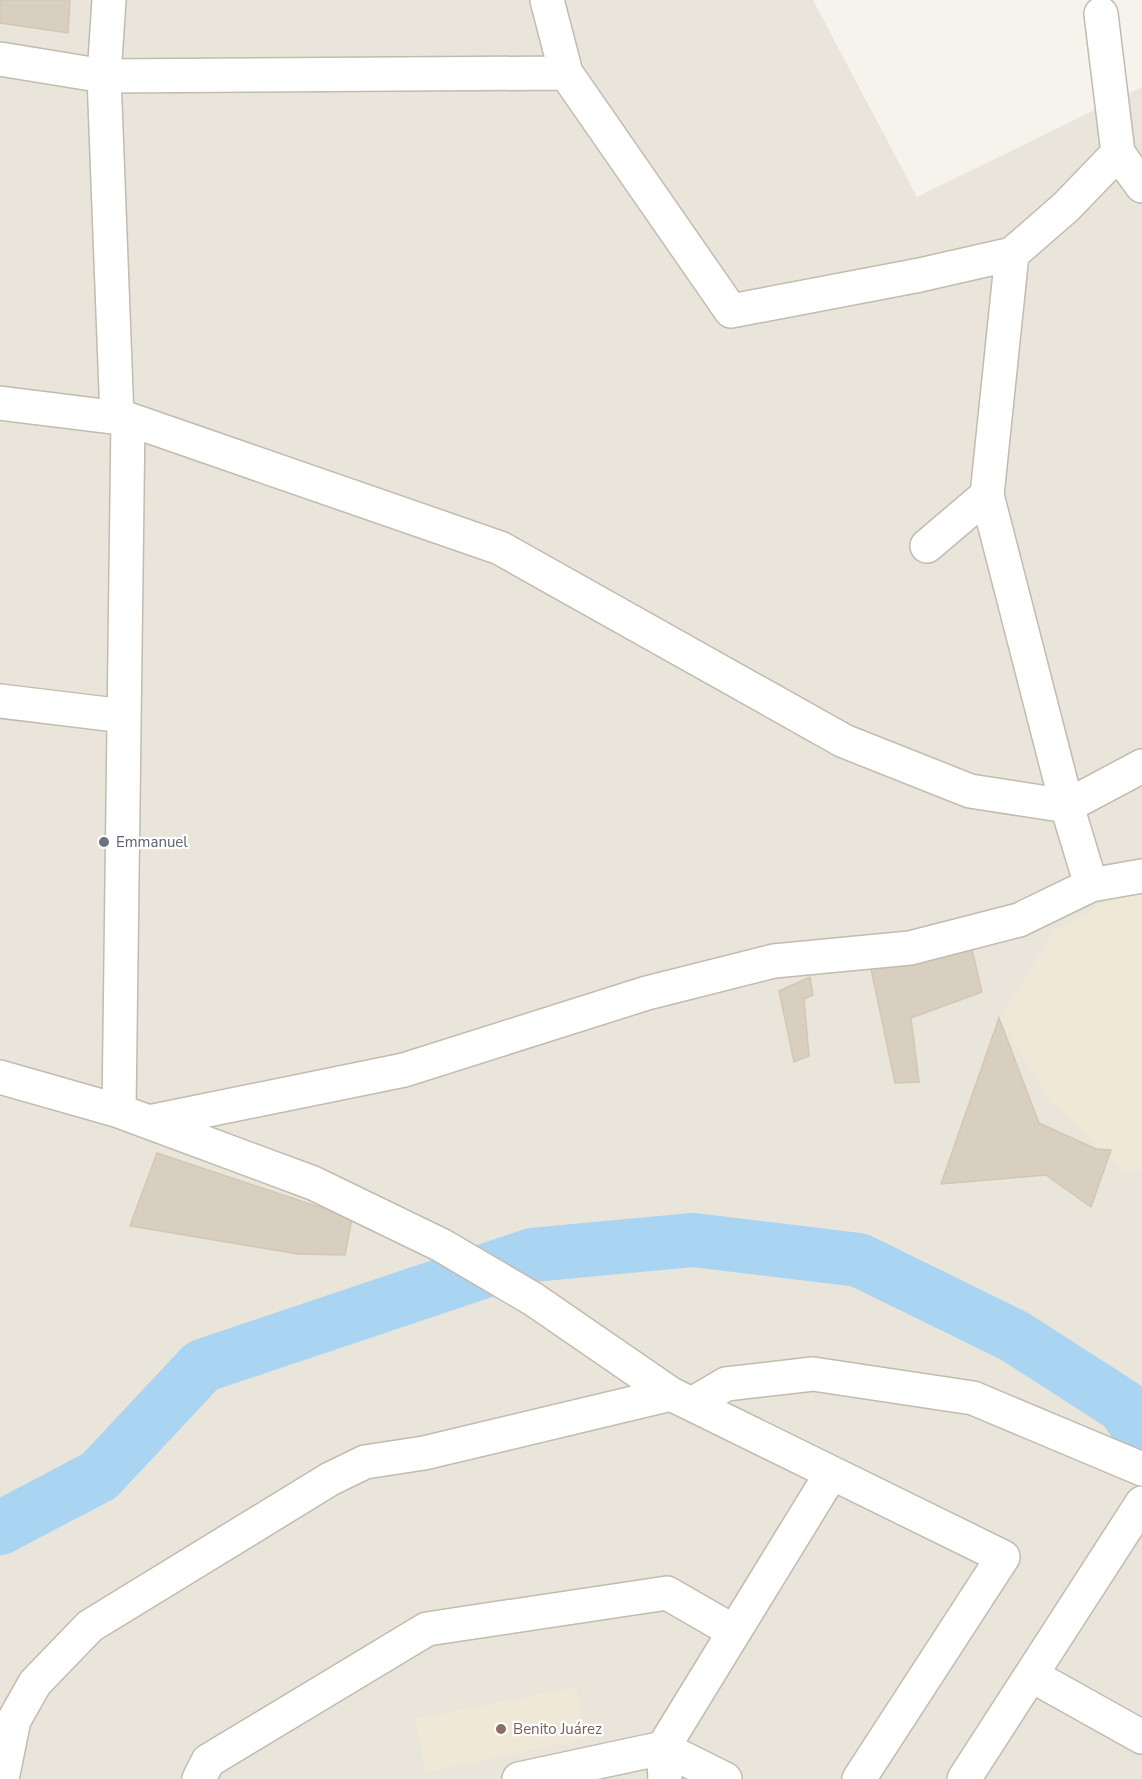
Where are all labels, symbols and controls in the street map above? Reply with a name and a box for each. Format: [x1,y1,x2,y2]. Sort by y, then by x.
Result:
place label: Emmanuel [116,832,188,852]
marker: Emmanuel [97,835,111,849]
place label: Benito Juárez [513,1719,602,1739]
marker: Benito Juárez [494,1722,508,1736]

